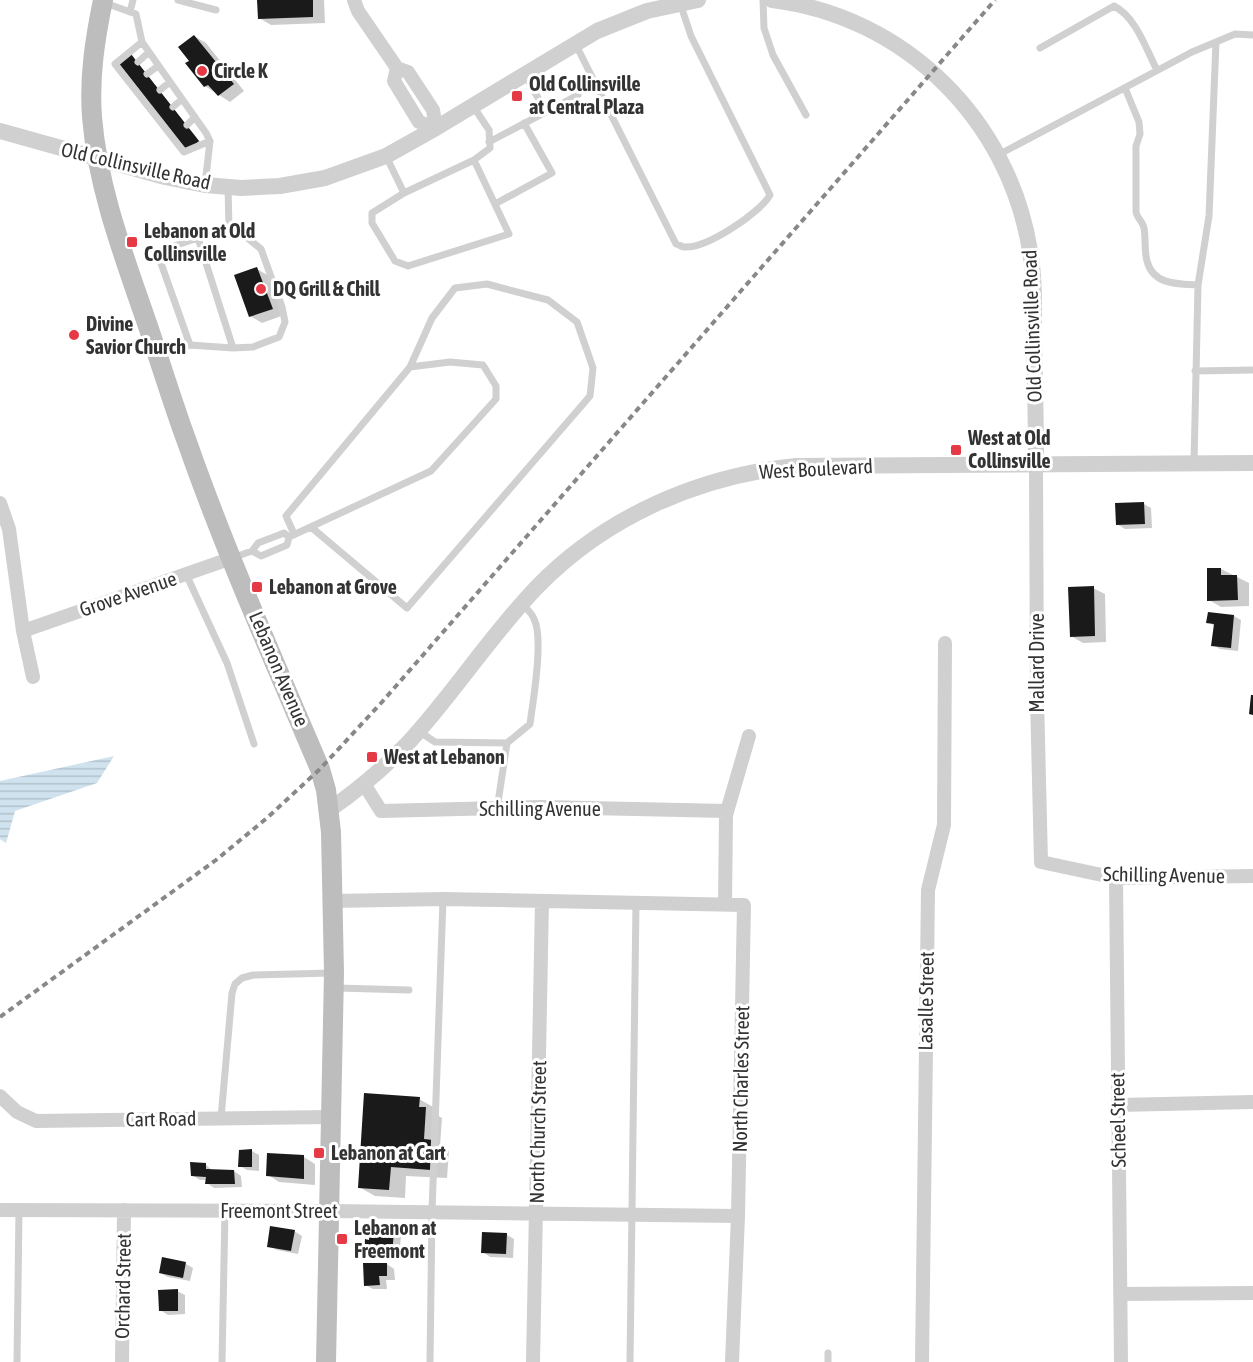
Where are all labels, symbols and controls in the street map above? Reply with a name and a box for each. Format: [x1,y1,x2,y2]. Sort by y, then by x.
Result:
place label: Circle K [214,59,268,82]
marker: Circle K [195,64,209,78]
place label: Old Collinsville at Central Plaza [529,72,644,118]
marker: Old Collinsville at Central Plaza [510,89,524,103]
street label: Old Collinsville Road [59,137,213,194]
place label: Lebanon at Old Collinsville [144,219,255,265]
marker: Lebanon at Old Collinsville [125,235,139,249]
street label: Old Collinsville Road [1017,249,1046,403]
place label: DQ Grill & Chill [273,277,381,300]
marker: DQ Grill & Chill [254,282,268,296]
place label: Divine Savior Church [86,312,186,358]
marker: Divine Savior Church [67,328,81,342]
place label: West at Old Collinsville [967,426,1051,472]
marker: West at Old Collinsville [949,443,963,457]
street label: West Boulevard [759,454,873,483]
street label: Grove Avenue [76,566,179,621]
place label: Lebanon at Grove [269,575,397,598]
marker: Lebanon at Grove [250,580,264,594]
street label: Lebanon Avenue [245,608,314,730]
street label: Mallard Drive [1025,613,1048,713]
place label: West at Lebanon [383,745,505,768]
marker: West at Lebanon [365,750,379,764]
street label: Schilling Avenue [479,797,601,820]
street label: Schilling Avenue [1103,862,1225,887]
street label: Lasalle Street [913,951,938,1051]
street label: North Charles Street [728,1005,753,1153]
street label: North Church Street [525,1060,550,1204]
street label: Scheel Street [1105,1072,1130,1168]
street label: Cart Road [125,1106,197,1131]
place label: Lebanon at Cart [331,1141,446,1164]
marker: Lebanon at Cart [312,1146,326,1160]
street label: Freemont Street [220,1199,338,1222]
place label: Lebanon at Freemont [354,1216,436,1262]
marker: Lebanon at Freemont [335,1232,349,1246]
street label: Orchard Street [110,1233,135,1339]

